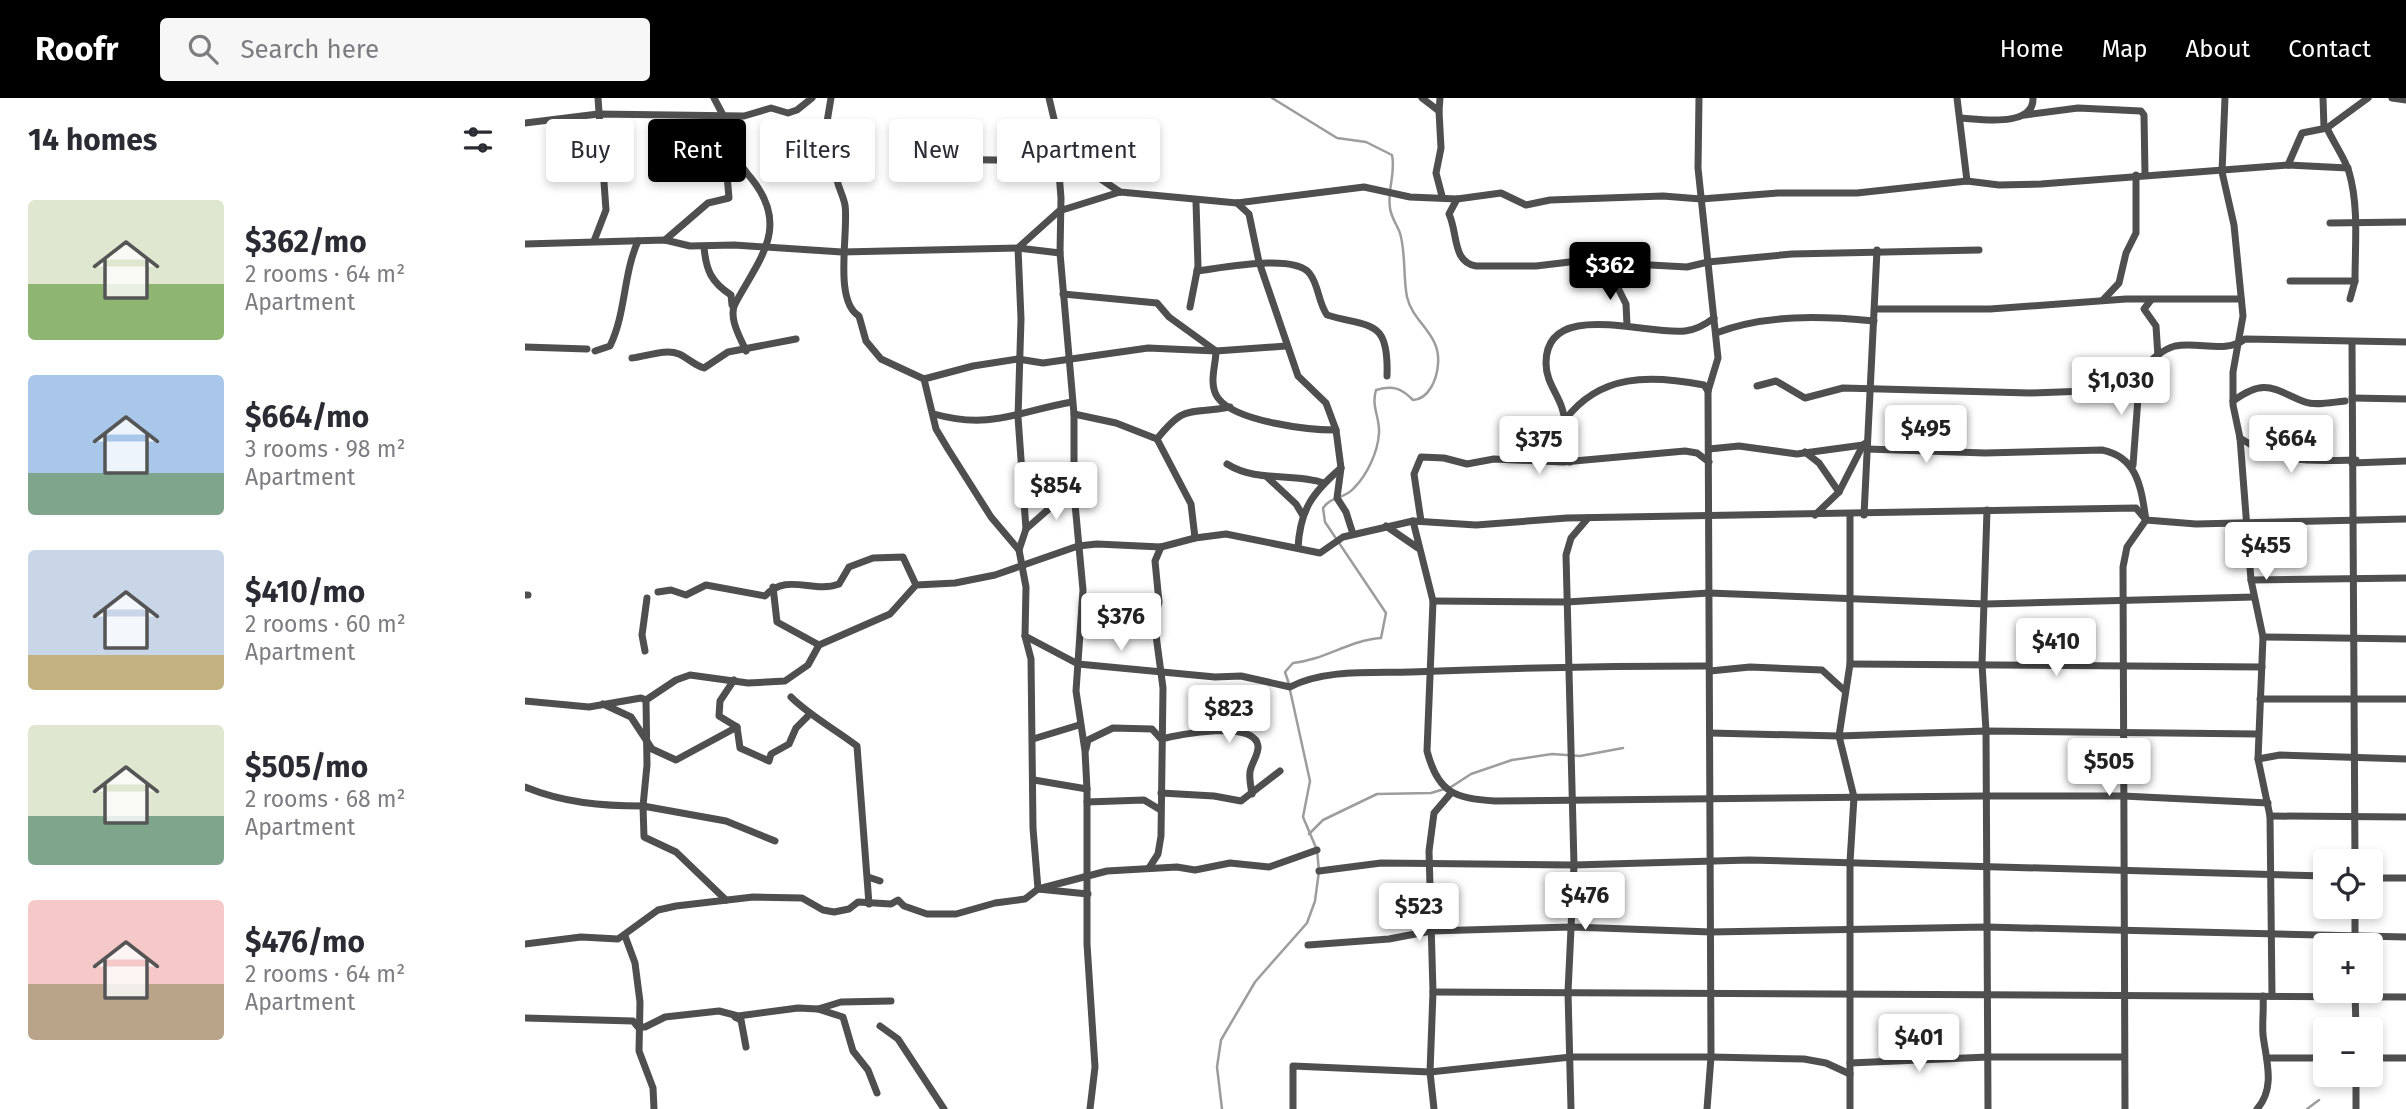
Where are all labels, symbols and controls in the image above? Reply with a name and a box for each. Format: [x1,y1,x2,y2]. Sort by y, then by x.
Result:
search box [160,18,650,81]
text: Roofr [35,29,118,69]
icon: search [184,30,222,68]
text: Search here [240,34,379,65]
text: Home [2000,35,2064,63]
text: Map [2102,35,2148,63]
text: About [2186,35,2250,63]
text: Contact [2288,35,2371,63]
chip: Buy [546,119,634,182]
chip: Rent [648,119,746,182]
chip: Filters [760,119,875,182]
chip: New [889,119,983,182]
chip: Apartment [997,119,1160,182]
icon: filters [459,121,497,159]
text: 14 homes [28,122,157,158]
text: $362/mo [245,224,367,260]
icon: home [84,228,168,312]
pin: $362 [1569,242,1651,302]
text: $362 [1585,251,1635,279]
text: 2 rooms · 64 m² [245,260,405,288]
text: Apartment [245,288,355,316]
pin: $1,030 [2064,358,2178,417]
text: $1,030 [2088,366,2154,394]
text: $664/mo [245,399,369,435]
icon: home [84,403,168,487]
pin: $495 [1885,406,1967,465]
text: $495 [1901,414,1951,442]
pin: $375 [1498,416,1580,476]
pin: $664 [2250,416,2332,475]
text: $664 [2265,424,2317,452]
text: $375 [1515,425,1563,453]
text: 3 rooms · 98 m² [245,435,405,463]
pin: $854 [1015,462,1097,522]
text: Apartment [245,463,355,491]
text: $854 [1030,471,1082,499]
pin: $455 [2225,522,2307,582]
text: $455 [2241,531,2291,559]
text: $410/mo [245,574,365,610]
icon: home [84,578,168,662]
pin: $376 [1080,594,1162,653]
text: $376 [1097,602,1145,630]
text: 2 rooms · 60 m² [245,610,406,638]
pin: $410 [2015,618,2097,678]
text: $410 [2032,627,2080,655]
text: Apartment [245,638,355,666]
pin: $823 [1188,686,1270,745]
text: $823 [1204,694,1254,722]
pin: $505 [2068,738,2150,798]
text: $505 [2084,747,2134,775]
text: $505/mo [245,749,368,785]
icon: home [84,753,168,837]
text: 2 rooms · 68 m² [245,785,406,813]
text: Apartment [245,813,355,841]
map controls [2313,849,2383,1087]
button: locate [2313,849,2383,919]
pin: $476 [1544,872,1626,932]
text: $476 [1561,881,1609,909]
pin: $523 [1378,884,1460,943]
text: $523 [1395,892,1443,920]
text: $476/mo [245,924,365,960]
icon: home [84,928,168,1012]
button: + [2313,933,2383,1003]
text: 2 rooms · 64 m² [245,960,405,988]
text: Apartment [245,988,355,1016]
pin: $401 [1878,1014,1960,1074]
button: − [2313,1017,2383,1087]
text: $401 [1894,1023,1944,1051]

